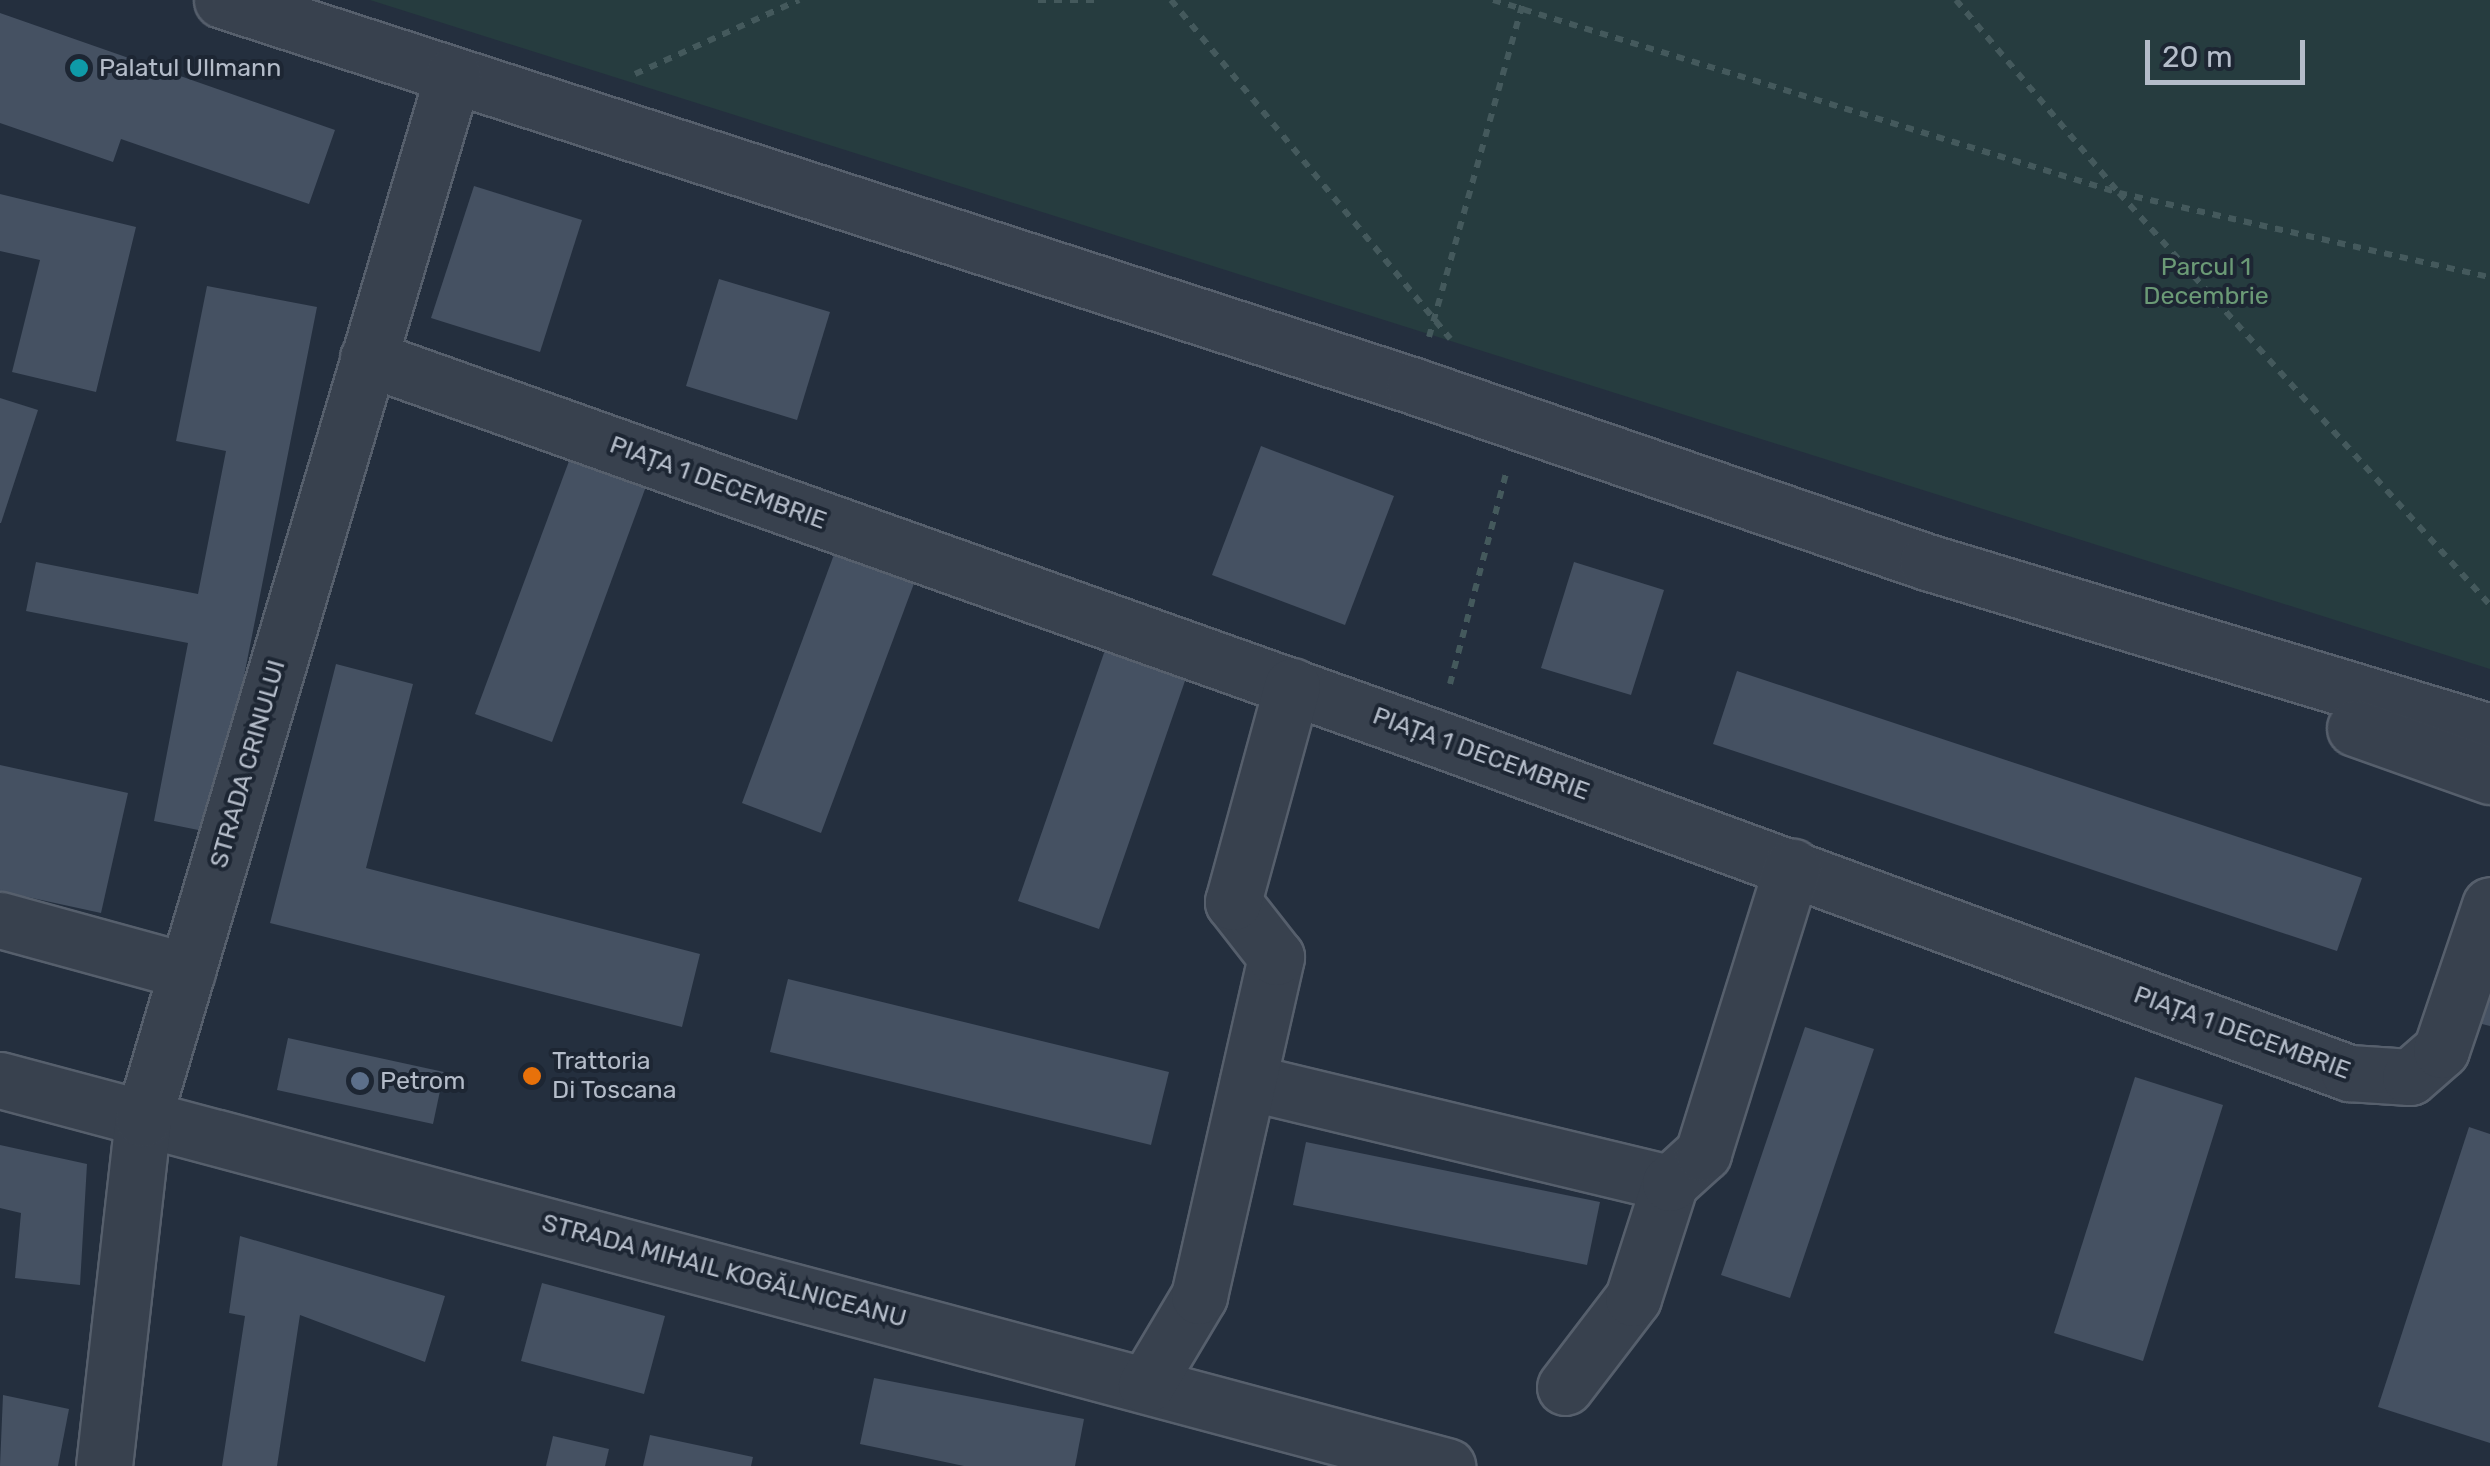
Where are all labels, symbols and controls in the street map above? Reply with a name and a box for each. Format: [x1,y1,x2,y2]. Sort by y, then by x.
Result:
scale bar [2150,20,2310,82]
text: 20 m [2162,39,2233,75]
place label: Palatul Ullmann [99,53,281,83]
marker: Palatul Ullmann [68,57,90,79]
park label: Parcul 1 Decembrie [2143,253,2269,312]
street label: PIAȚA 1 DECEMBRIE [605,430,831,536]
street label: STRADA CRINULUI [204,656,292,872]
street label: PIAȚA 1 DECEMBRIE [1368,701,1594,807]
street label: PIAȚA 1 DECEMBRIE [2129,980,2355,1086]
place label: Trattoria Di Toscana [552,1047,677,1106]
marker: Trattoria Di Toscana [521,1065,543,1087]
place label: Petrom [380,1066,465,1096]
marker: Petrom [349,1070,371,1092]
street label: STRADA MIHAIL KOGĂLNICEANU [538,1208,910,1334]

